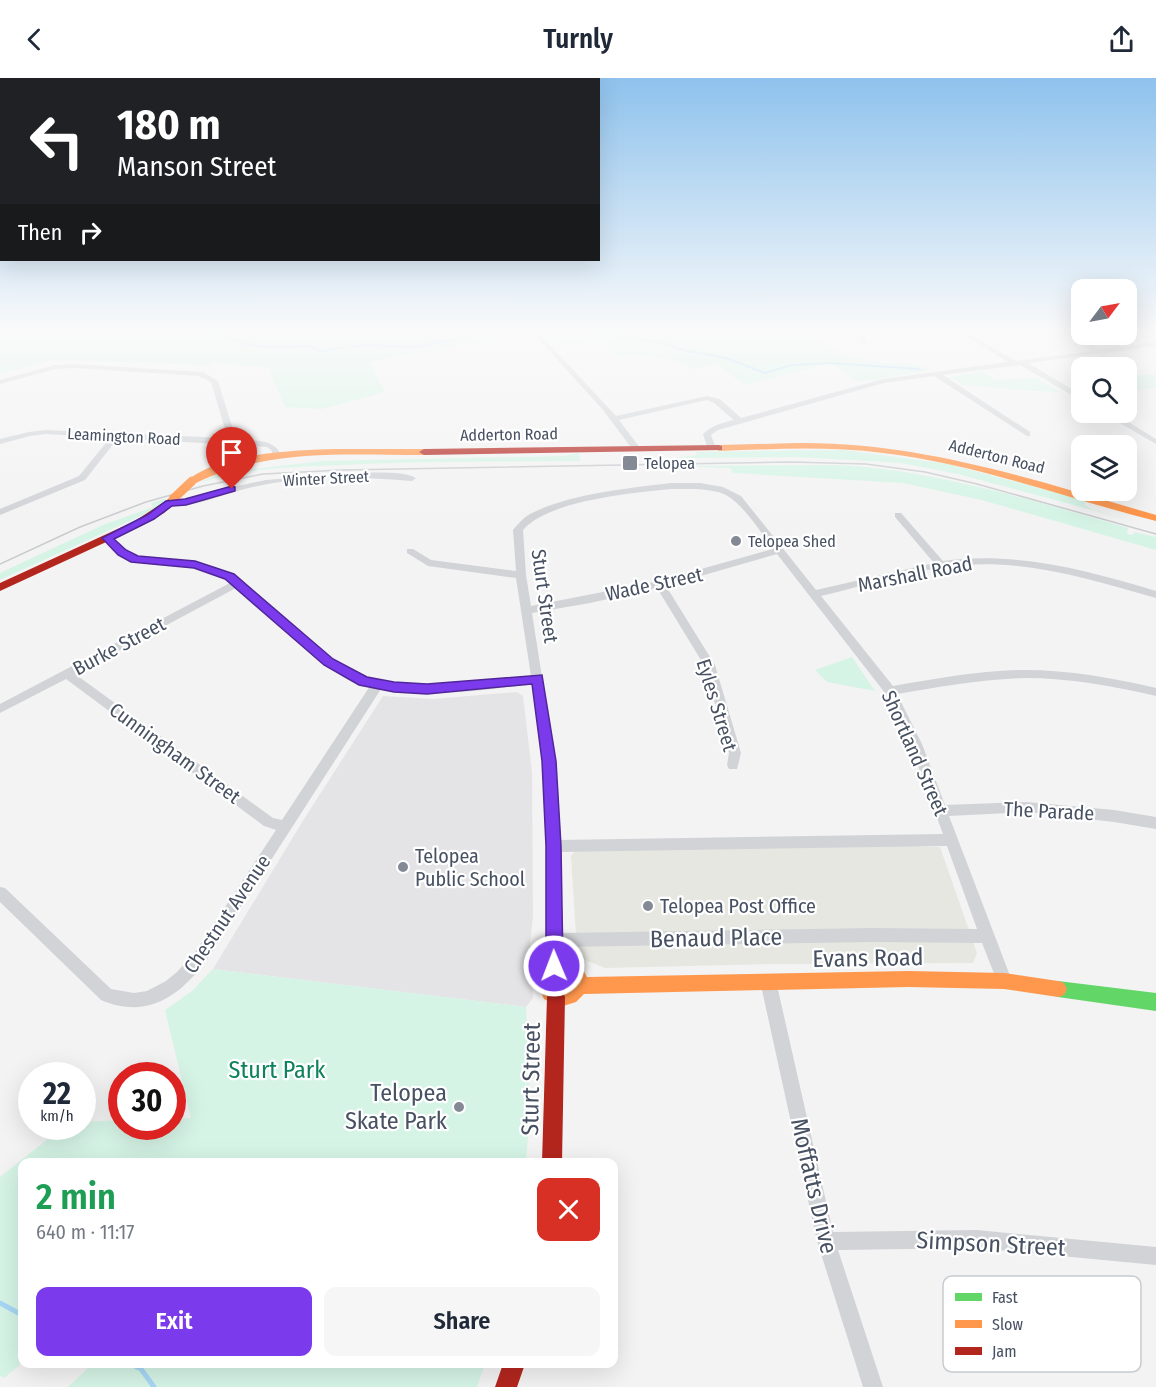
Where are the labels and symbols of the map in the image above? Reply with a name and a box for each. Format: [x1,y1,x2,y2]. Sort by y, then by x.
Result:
north arrow [1071,279,1137,345]
street label: Leamington Road [67,424,181,449]
street label: Adderton Road [460,424,558,445]
pin [206,427,257,489]
street label: Adderton Road [947,435,1047,478]
marker: Telopea [621,454,639,472]
place label: Telopea [644,454,695,473]
street label: Winter Street [283,467,370,490]
place label: Telopea Shed [748,532,836,551]
marker: Telopea Shed [729,534,743,548]
street label: Sturt Street [527,548,564,645]
street label: Marshall Road [856,551,974,597]
street label: Wade Street [603,562,705,606]
street label: Burke Street [69,611,170,680]
street label: Eyles Street [692,656,743,755]
street label: Shortland Street [877,687,953,820]
street label: Cunningham Street [105,697,245,809]
street label: The Parade [1003,797,1095,825]
place label: Telopea Public School [415,844,525,891]
street label: Chestnut Avenue [179,850,275,978]
marker: Telopea Public School [396,860,410,874]
place label: Telopea Post Office [660,894,816,918]
marker: Telopea Post Office [641,899,655,913]
street label: Benaud Place [650,923,782,953]
position arrow [522,934,586,998]
street label: Evans Road [812,943,924,973]
street label: Sturt Street [516,1022,546,1136]
park label: Sturt Park [229,1056,326,1084]
speed limit sign: 30 [108,1062,186,1140]
place label: Telopea Skate Park [345,1079,448,1135]
marker: Telopea Skate Park [452,1100,466,1114]
street label: Moffatts Drive [785,1116,843,1256]
street label: Simpson Street [916,1226,1066,1262]
legend [943,1276,1141,1372]
text: Fast [992,1288,1019,1307]
text: Slow [992,1315,1023,1334]
text: Jam [992,1342,1017,1361]

